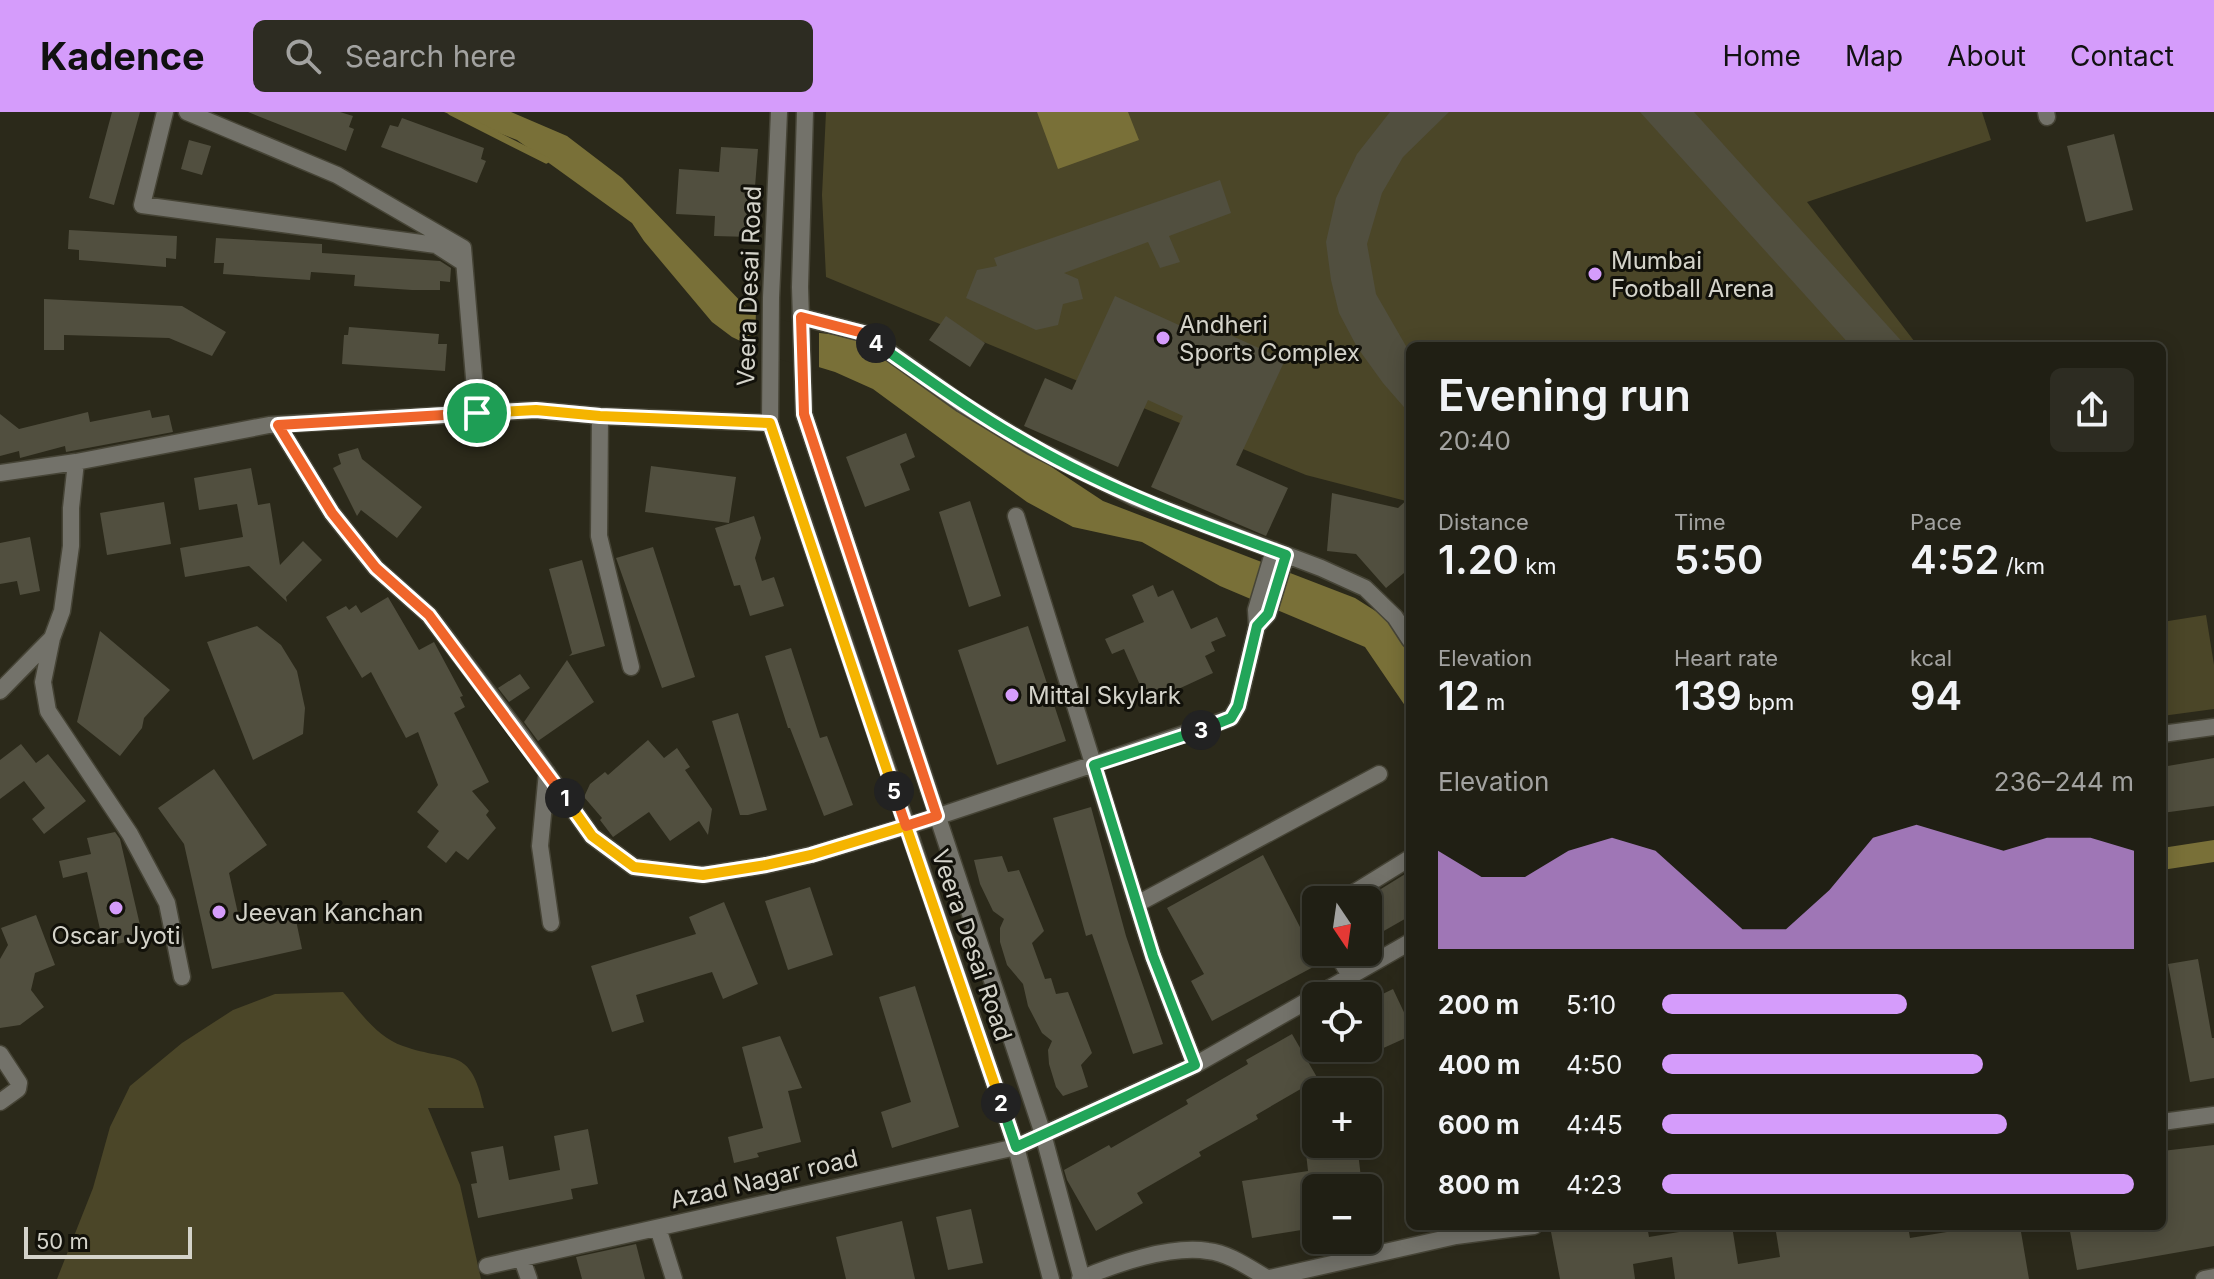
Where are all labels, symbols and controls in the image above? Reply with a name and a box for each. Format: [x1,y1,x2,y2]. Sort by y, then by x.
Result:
search box [253,20,813,92]
text: Kadence [40,33,205,79]
icon: search [281,34,325,78]
text: Search here [345,38,516,74]
text: Home [1722,39,1801,73]
text: Map [1845,39,1903,73]
text: About [1947,39,2026,73]
text: Contact [2070,39,2174,73]
street label: Veera Desai Road [731,185,767,387]
place label: Mumbai Football Arena [1611,246,1774,303]
marker: Mumbai Football Arena [1586,265,1604,283]
place label: Andheri Sports Complex [1179,310,1360,367]
pin: 4 [856,323,896,363]
marker: Andheri Sports Complex [1154,329,1172,347]
text: 4 [869,330,883,356]
text: Evening run [1438,368,1691,422]
button: share [2050,368,2134,452]
pin [443,379,511,447]
icon: arrive [455,391,499,435]
text: 20:40 [1438,425,1511,456]
text: Distance [1438,509,1529,535]
text: Time [1674,509,1726,535]
text: Pace [1910,509,1962,535]
text: 1.20 [1438,535,1519,584]
text: 5:50 [1674,535,1763,584]
text: 4:52 [1910,535,1999,584]
text: km [1519,553,1557,579]
text: /km [1999,553,2045,579]
text: Elevation [1438,645,1532,671]
text: Heart rate [1674,645,1778,671]
text: kcal [1910,645,1952,671]
text: 12 [1438,671,1480,720]
text: 139 [1674,671,1742,720]
text: 94 [1910,671,1962,720]
place label: Mittal Skylark [1028,681,1181,710]
marker: Mittal Skylark [1003,686,1021,704]
text: m [1480,689,1505,715]
text: bpm [1742,689,1794,715]
pin: 3 [1181,710,1221,750]
text: 3 [1194,717,1208,743]
text: Elevation [1438,766,1549,797]
text: 236–244 m [1994,766,2134,797]
pin: 5 [874,771,914,811]
pin: 1 [545,778,585,818]
text: 5 [887,778,901,804]
text: 1 [560,785,570,811]
street label: Veera Desai Road [926,845,1018,1045]
north arrow [1302,886,1382,966]
map controls [1302,886,1382,1254]
place label: Jeevan Kanchan [235,898,423,927]
marker: Oscar Jyoti [107,899,125,917]
marker: Jeevan Kanchan [210,903,228,921]
place label: Oscar Jyoti [52,921,181,950]
button: locate [1302,982,1382,1062]
text: 200 m [1438,989,1519,1020]
text: 5:10 [1566,989,1616,1020]
text: 400 m [1438,1049,1521,1080]
text: 4:50 [1566,1049,1623,1080]
button: + [1302,1078,1382,1158]
pin: 2 [981,1083,1021,1123]
text: 2 [994,1090,1008,1116]
text: 600 m [1438,1109,1520,1140]
text: 4:45 [1566,1109,1623,1140]
street label: Azad Nagar road [667,1143,861,1215]
text: 800 m [1438,1169,1520,1200]
text: 4:23 [1566,1169,1622,1200]
button: − [1302,1174,1382,1254]
scale bar [24,1223,192,1259]
text: 50 m [36,1228,89,1254]

